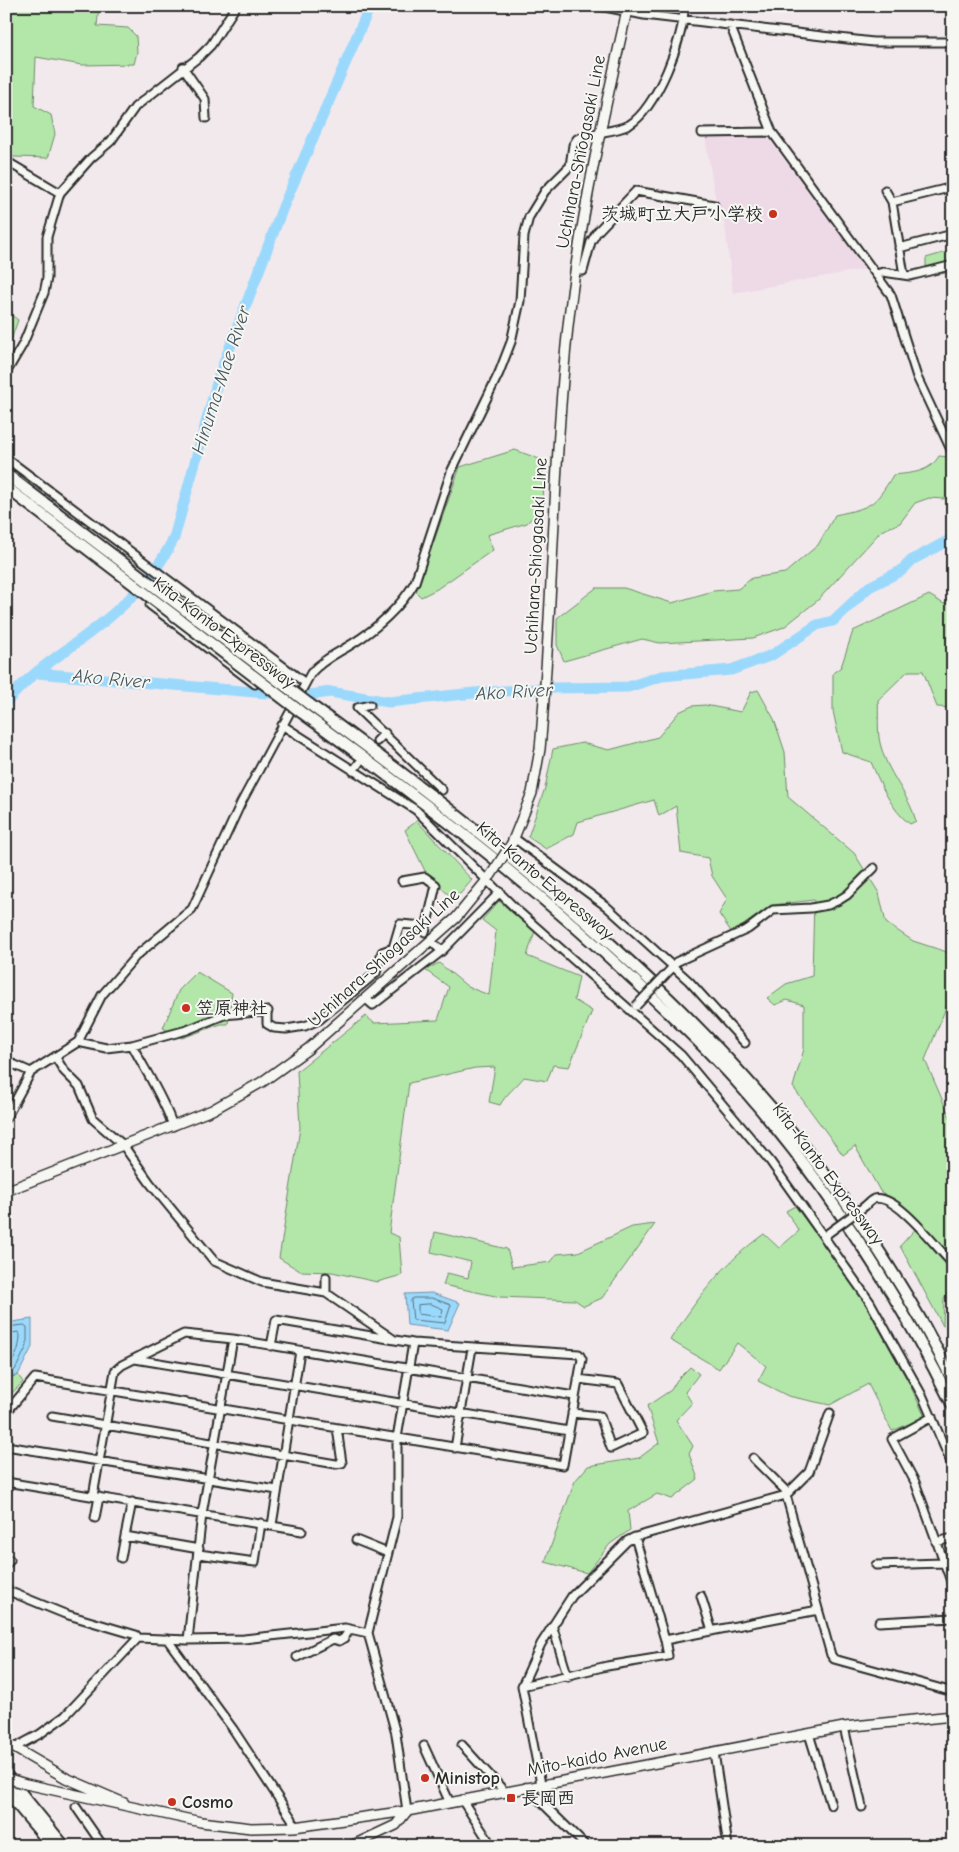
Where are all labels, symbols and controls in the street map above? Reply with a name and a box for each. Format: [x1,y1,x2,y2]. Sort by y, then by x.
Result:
street label: Uchihara-Shiogasaki Line [552,53,610,251]
place label: 茨城町立大戸小学校 [601,204,763,225]
marker: 茨城町立大戸小学校 [767,208,779,220]
water label: Hinuma-Mae River [187,302,256,457]
street label: Uchihara-Shiogasaki Line [520,457,552,655]
street label: Kita-Kanto Expressway [149,573,300,694]
water label: Ako River [71,665,152,693]
water label: Ako River [474,679,555,705]
street label: Kita-Kanto Expressway [472,818,618,945]
street label: Uchihara-Shiogasaki Line [304,884,464,1032]
place label: 笠原神社 [196,998,268,1019]
marker: 笠原神社 [180,1002,192,1014]
street label: Kita-Kanto Expressway [768,1099,889,1250]
street label: Mito-kaido Avenue [525,1733,669,1781]
place label: Ministop [435,1768,500,1789]
marker: Ministop [419,1772,431,1784]
place label: 長岡西 [521,1788,575,1809]
place label: Cosmo [182,1792,233,1813]
marker: 長岡西 [505,1792,517,1804]
marker: Cosmo [166,1796,178,1808]

